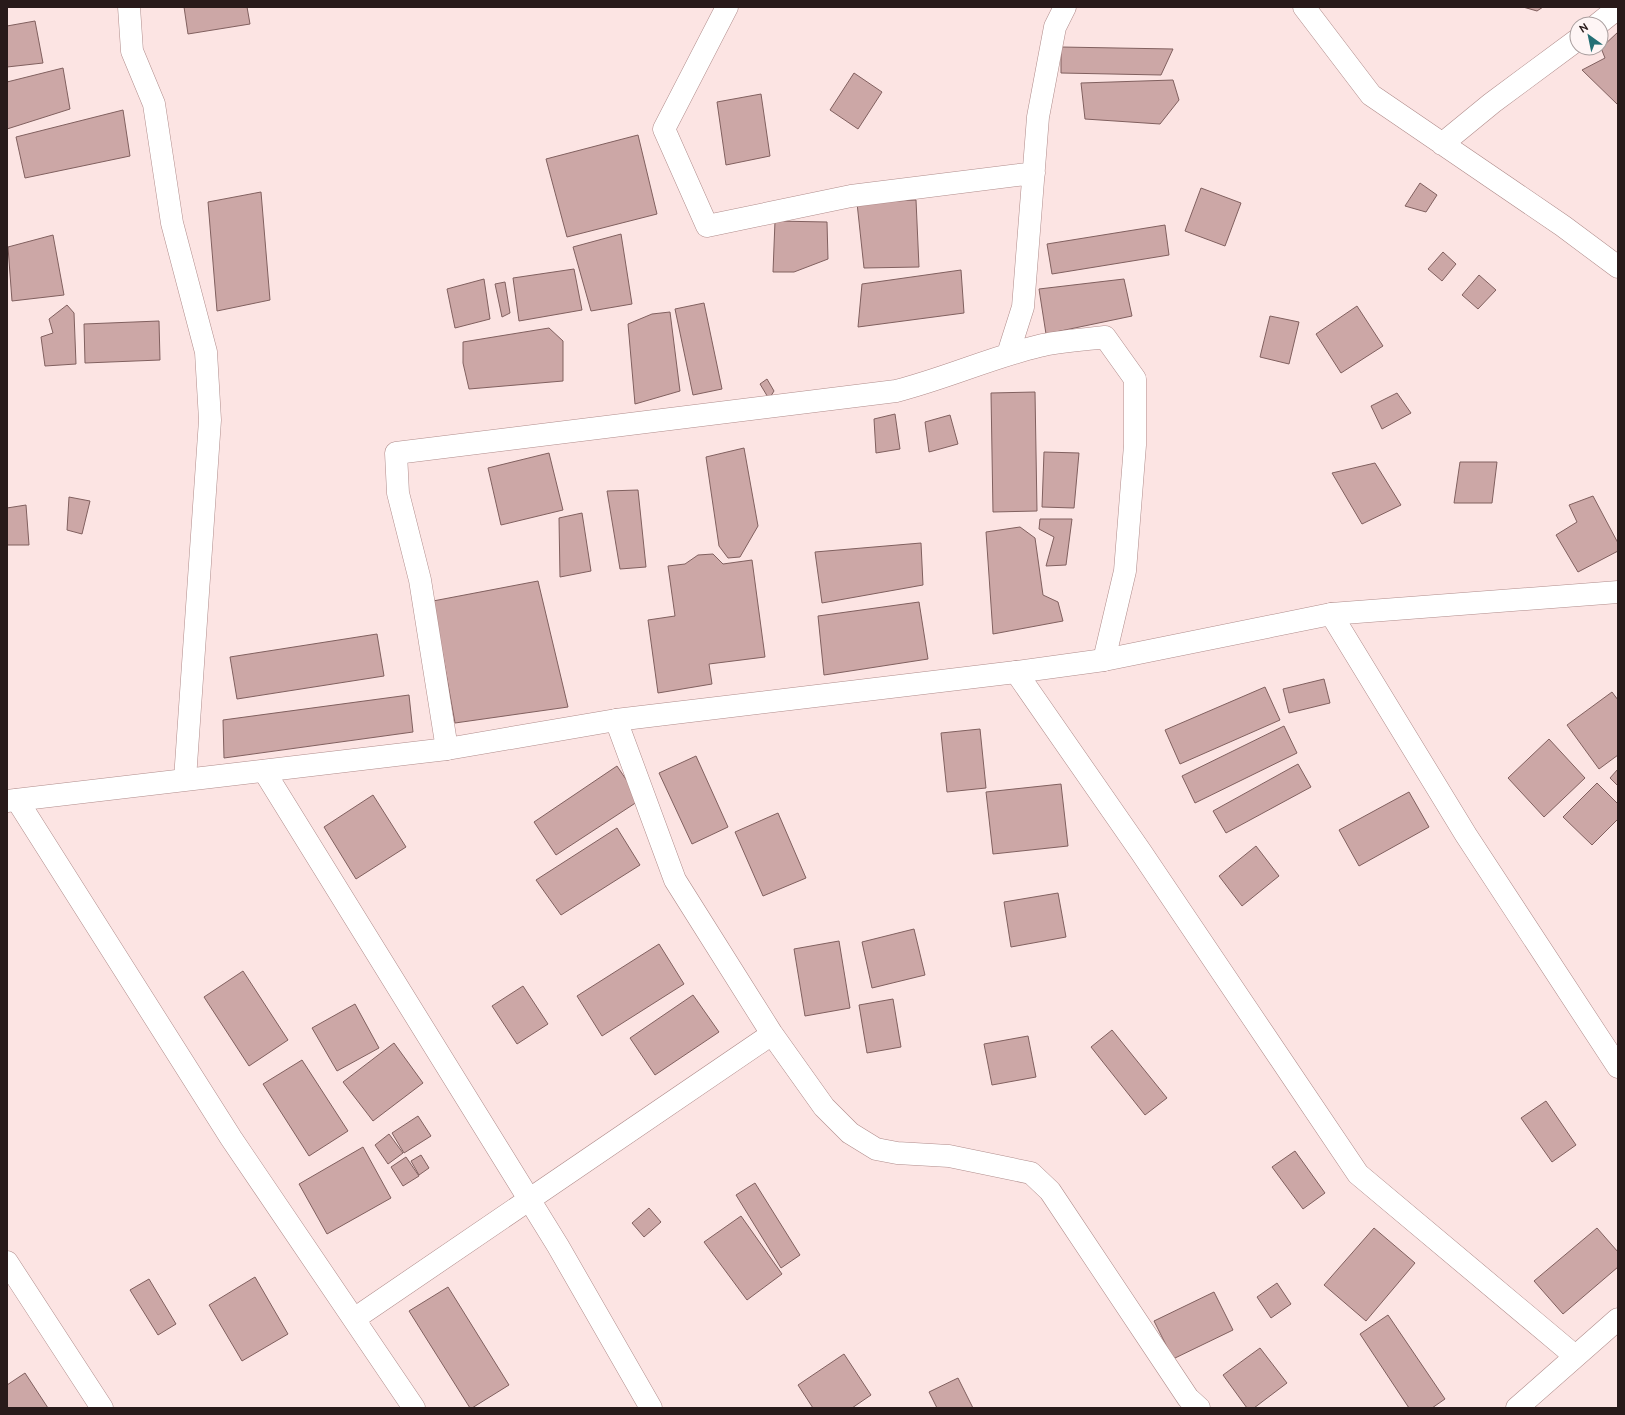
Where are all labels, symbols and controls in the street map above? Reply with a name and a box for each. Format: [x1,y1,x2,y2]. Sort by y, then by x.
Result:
north arrow [1569,16,1609,56]
text: N [1577,20,1590,35]

